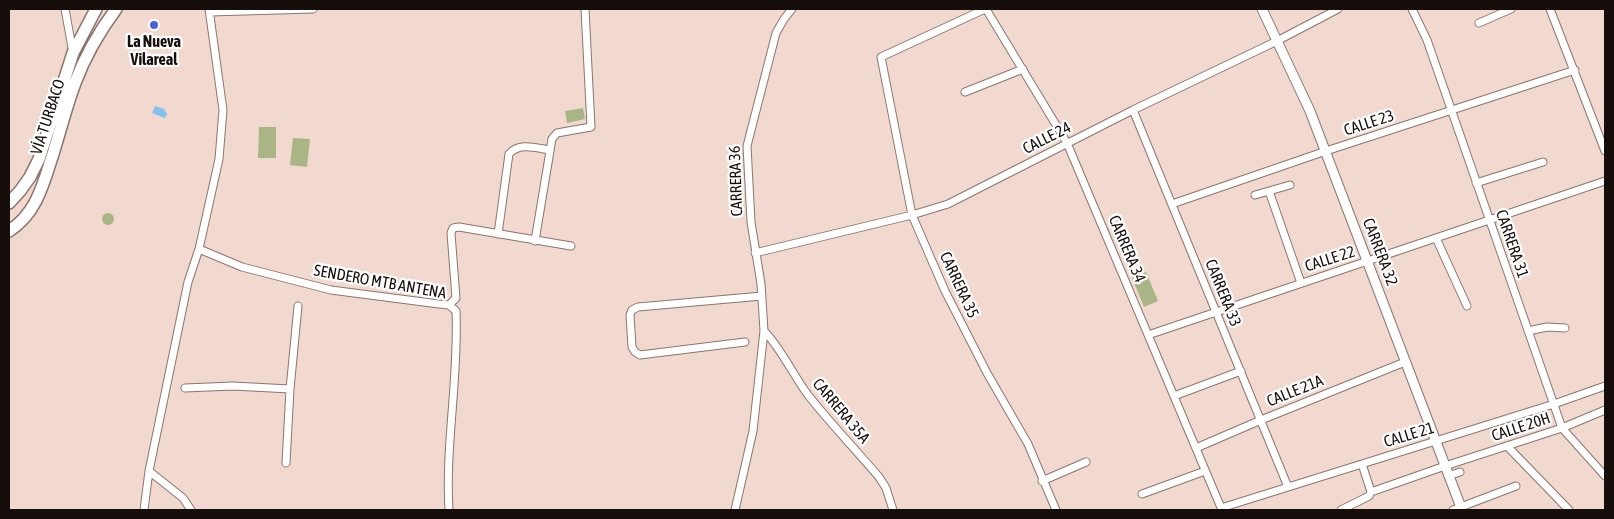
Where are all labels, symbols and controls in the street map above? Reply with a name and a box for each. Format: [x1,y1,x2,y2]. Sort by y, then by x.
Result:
marker: La Nueva Vilareal [148,19,160,31]
place label: La Nueva Vilareal [127,32,181,70]
street label: VÍA TURBACO [27,77,69,157]
street label: CALLE 23 [1342,106,1396,140]
street label: CALLE 24 [1020,118,1074,158]
street label: CARRERA 36 [725,145,747,217]
street label: CARRERA 31 [1491,207,1533,281]
street label: CARRERA 34 [1104,213,1150,285]
street label: CARRERA 32 [1358,215,1402,289]
street label: CALLE 22 [1303,242,1357,276]
street label: CARRERA 35 [935,249,983,321]
street label: CARRERA 33 [1201,257,1245,329]
street label: SENDERO MTB ANTENA [312,261,448,303]
street label: CALLE 21A [1264,371,1326,411]
street label: CARRERA 35A [808,375,874,447]
street label: CALLE 20H [1489,408,1553,446]
street label: CALLE 21 [1382,418,1436,452]

